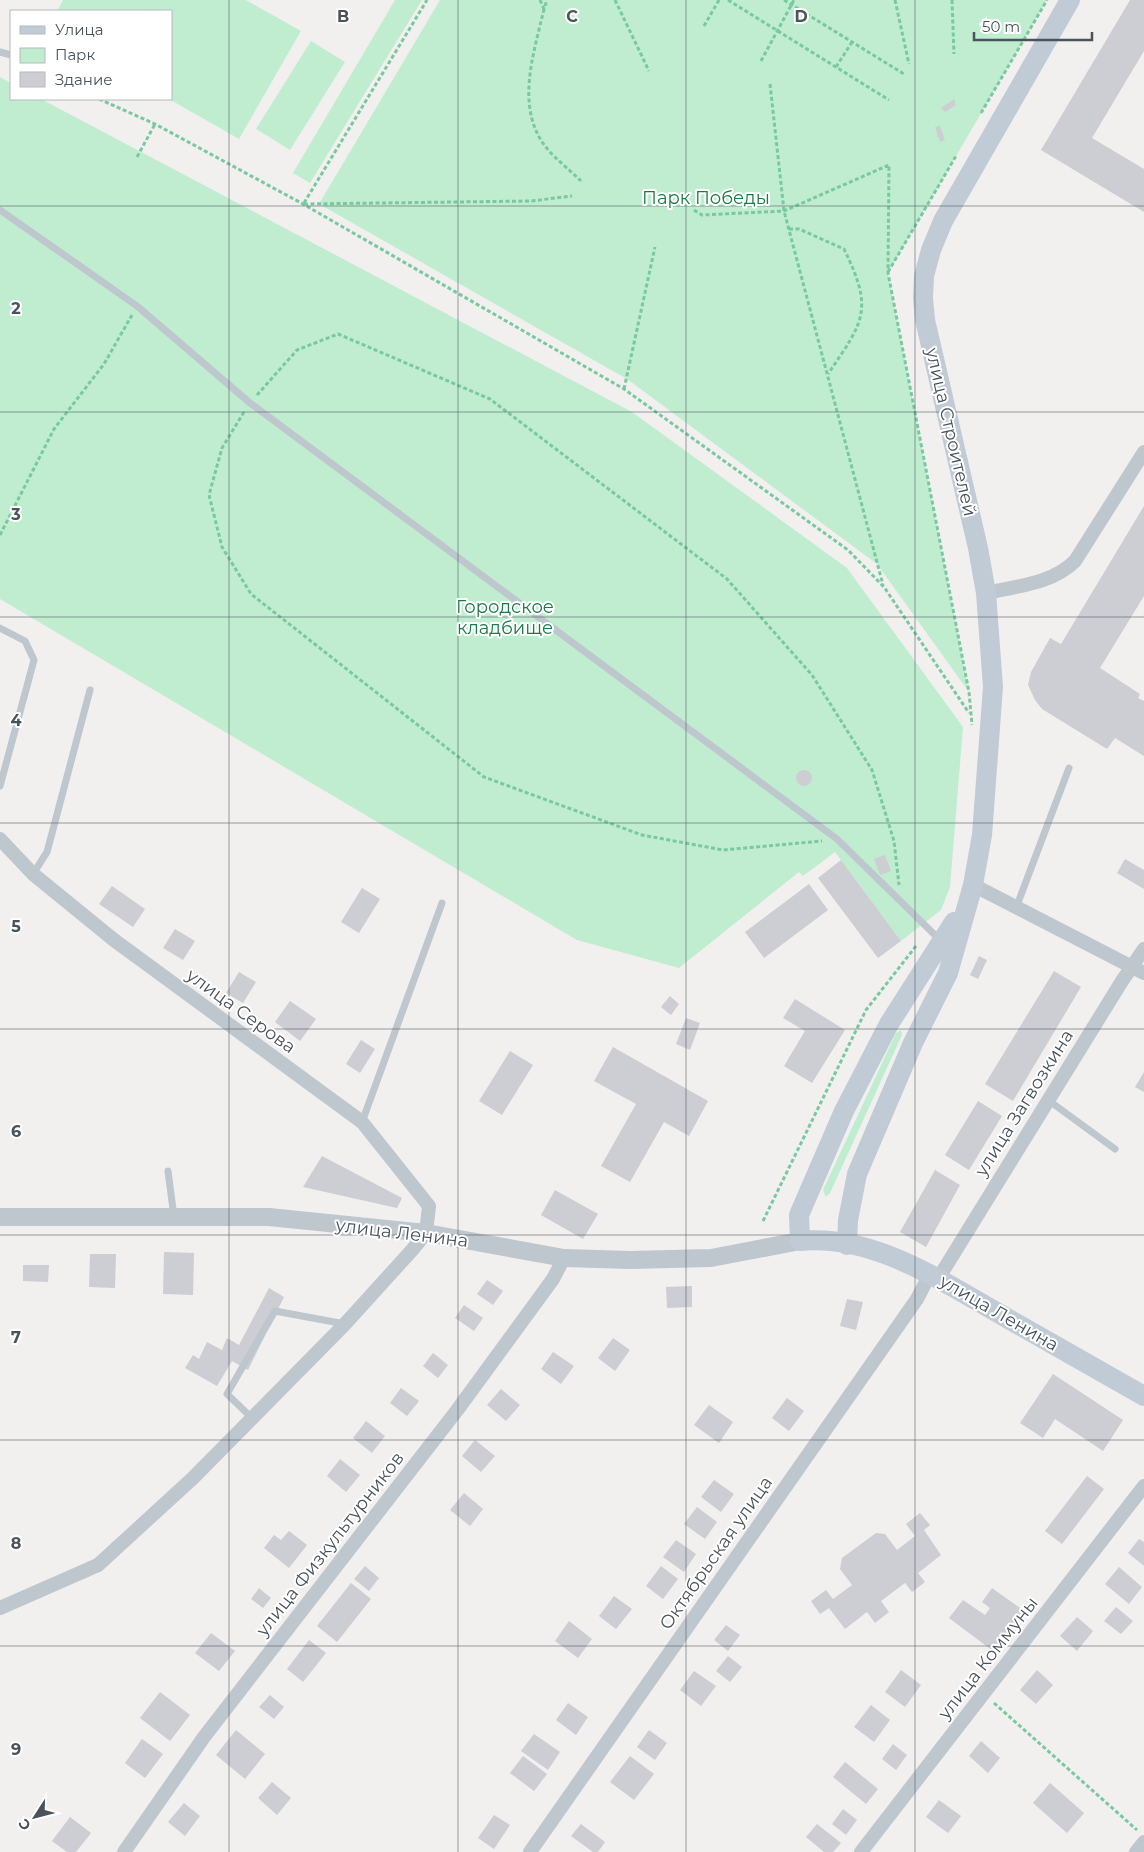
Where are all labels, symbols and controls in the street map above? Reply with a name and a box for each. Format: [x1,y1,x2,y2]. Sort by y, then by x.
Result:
text: B [337,7,349,26]
text: C [566,7,578,26]
text: D [794,7,808,26]
legend [10,10,172,100]
scale bar [974,10,1092,42]
text: 50 m [982,17,1020,36]
text: Улица [55,20,103,39]
text: Парк [55,45,95,64]
text: Здание [55,70,113,89]
park label: Парк Победы [642,187,770,209]
text: 2 [11,299,21,318]
street label: улица Строителей [921,345,981,518]
text: 3 [10,505,21,524]
park label: Городское кладбище [456,596,554,639]
text: 4 [10,711,22,730]
text: 5 [11,917,21,936]
street label: улица Серова [181,963,300,1058]
street label: улица Загвозкина [969,1026,1078,1181]
text: 6 [11,1122,21,1141]
street label: улица Ленина [333,1214,470,1252]
street label: улица Ленина [935,1270,1062,1356]
text: 7 [11,1328,21,1347]
street label: улица Физкультурников [251,1448,409,1641]
street label: Октябрьская улица [655,1472,777,1634]
text: 8 [11,1534,21,1553]
street label: улица Коммуны [933,1592,1043,1724]
text: 9 [11,1740,21,1759]
north arrow [10,1792,60,1842]
text: С [14,1815,35,1834]

